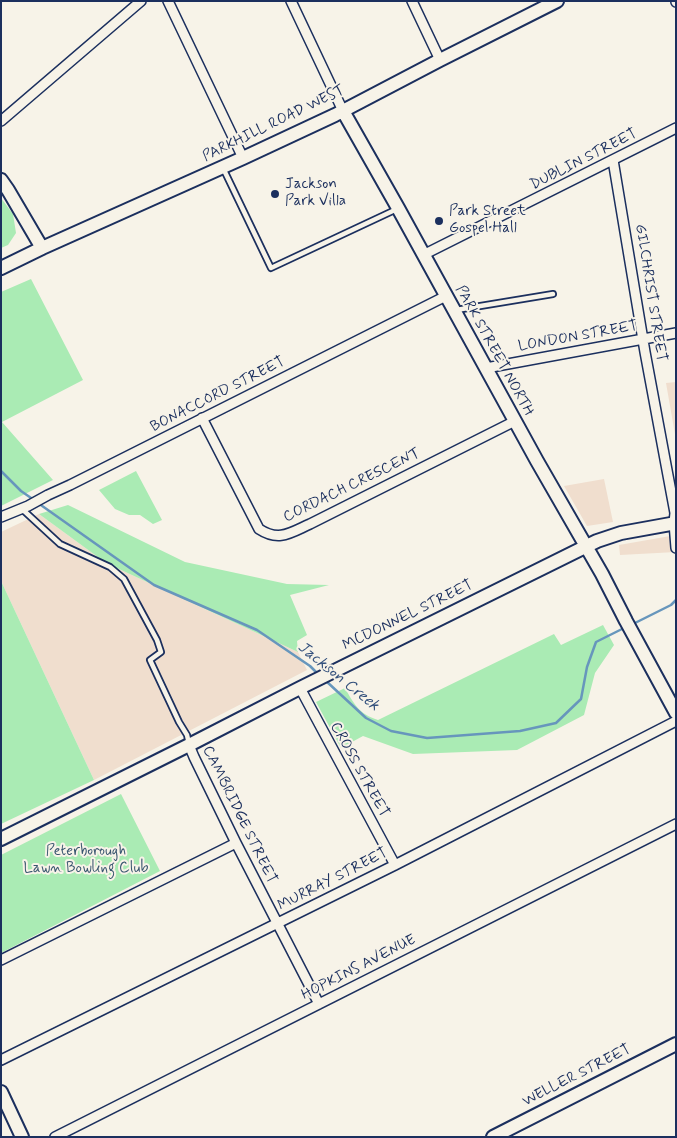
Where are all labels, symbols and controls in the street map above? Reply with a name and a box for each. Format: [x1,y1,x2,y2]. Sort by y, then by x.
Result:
street label: PARKHILL ROAD WEST [200,82,348,166]
street label: DUBLIN STREET [528,125,640,195]
place label: Jackson Park Villa [285,176,346,211]
marker: Jackson Park Villa [269,188,281,200]
place label: Park Street Gospel Hall [449,203,526,238]
marker: Park Street Gospel Hall [433,215,445,227]
street label: GILCHRIST STREET [630,223,670,363]
street label: PARK STREET NORTH [451,283,537,419]
street label: LONDON STREET [517,318,639,356]
street label: BONACCORD STREET [148,353,288,437]
street label: CORDACH CRESCENT [281,445,423,527]
street label: MCDONNEL STREET [340,577,476,655]
water label: Jackson Creek [293,638,383,716]
street label: CROSS STREET [325,719,393,821]
street label: CAMBRIDGE STREET [198,743,280,887]
park label: Peterborough Lawn Bowling Club [23,843,149,878]
street label: MURRAY STREET [275,845,391,915]
street label: HOPKINS AVENUE [299,931,419,1005]
street label: WELLER STREET [520,1041,634,1111]

